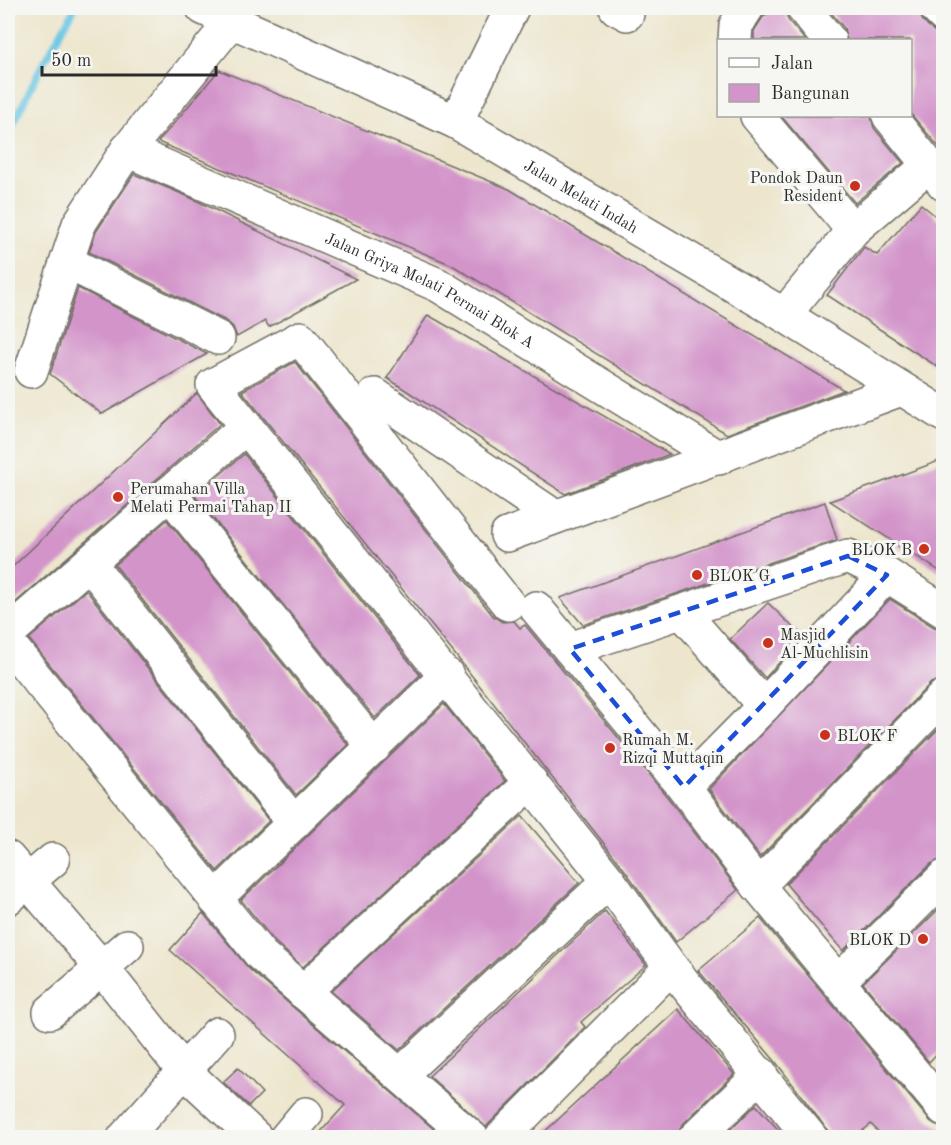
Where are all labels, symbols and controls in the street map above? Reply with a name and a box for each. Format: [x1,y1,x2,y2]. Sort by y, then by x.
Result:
scale bar [42,39,216,77]
legend [717,39,912,117]
text: 50 m [51,52,91,70]
text: Jalan [771,55,813,73]
text: Bangunan [771,85,850,103]
street label: Jalan Melati Indah [521,158,640,237]
place label: Pondok Daun Resident [750,171,843,205]
marker: Pondok Daun Resident [848,179,862,193]
street label: Jalan Griya Melati Permai Blok A [322,231,536,352]
place label: Perumahan Villa Melati Permai Tahap II [130,482,291,516]
marker: Perumahan Villa Melati Permai Tahap II [111,490,125,504]
marker: BLOK B [917,542,931,556]
place label: BLOK B [851,543,912,559]
marker: BLOK G [690,568,704,582]
place label: BLOK G [709,569,771,585]
place label: Masjid Al-Muchlisin [780,628,869,662]
marker: Masjid Al-Muchlisin [761,636,775,650]
marker: BLOK F [818,728,832,742]
place label: BLOK F [837,729,897,745]
place label: Rumah M. Rizqi Muttaqin [622,733,724,767]
marker: Rumah M. Rizqi Muttaqin [603,741,617,755]
marker: BLOK D [916,932,930,946]
place label: BLOK D [849,933,911,949]

